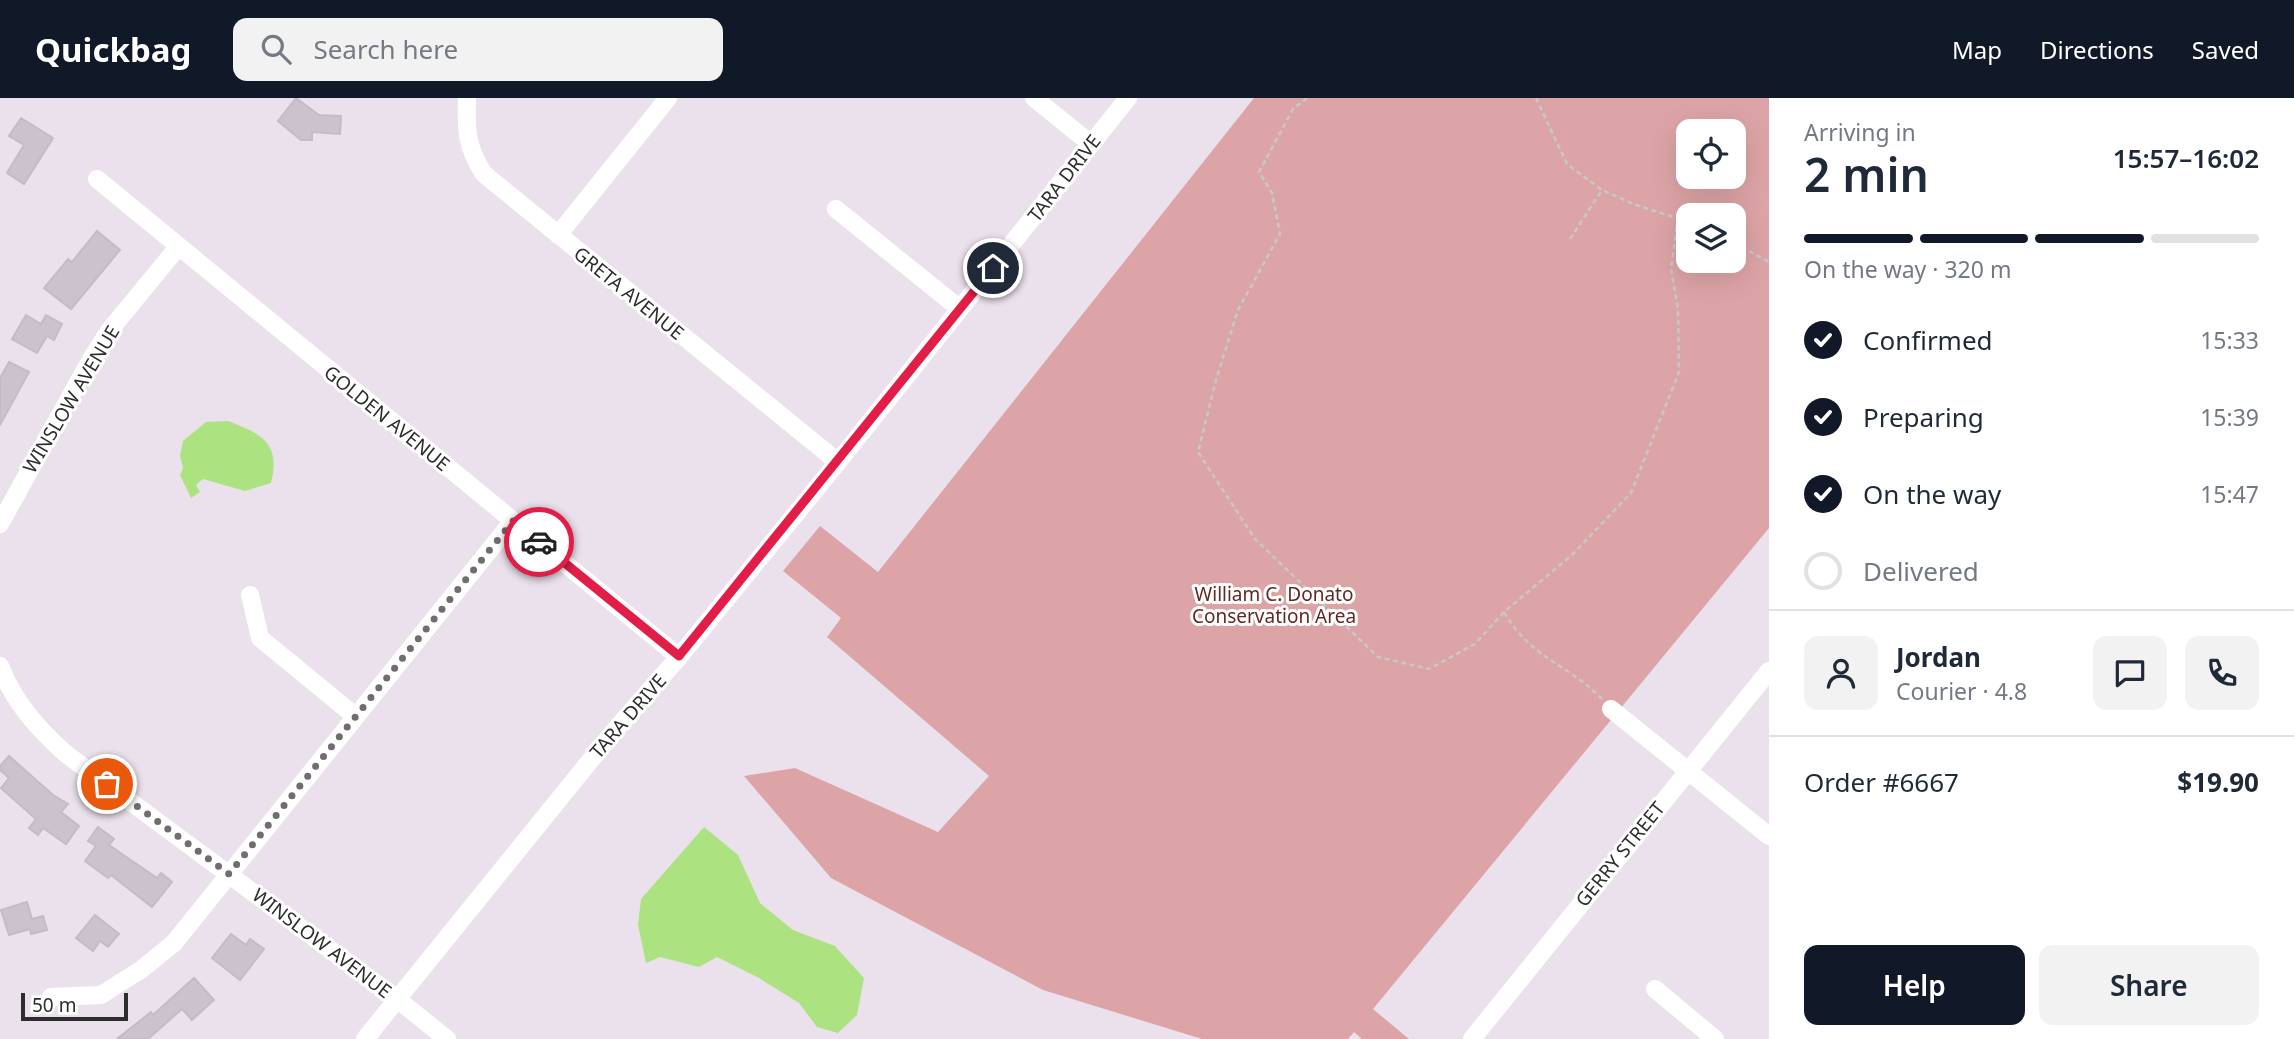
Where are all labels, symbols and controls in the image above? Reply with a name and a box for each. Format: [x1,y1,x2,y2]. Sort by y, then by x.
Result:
search box [233,18,723,81]
text: Quickbag [35,27,191,72]
icon: search [257,30,295,68]
text: Search here [313,31,458,67]
text: Map [1952,33,2002,66]
text: Directions [2040,33,2154,66]
text: Saved [2192,33,2259,66]
text: Arriving in [1804,116,1916,148]
map controls [1676,119,1746,273]
button: locate [1676,119,1746,189]
street label: TARA DRIVE [1022,129,1106,227]
text: 15:57–16:02 [2113,140,2259,176]
text: 2 min [1804,143,1929,205]
button: layers [1676,203,1746,273]
pin [963,238,1023,298]
street label: GRETA AVENUE [568,240,690,346]
icon: home [974,249,1012,287]
text: On the way · 320 m [1804,253,2011,285]
street label: WINSLOW AVENUE [17,320,125,478]
icon: check [1804,321,1842,359]
text: Confirmed [1863,322,1993,358]
text: 15:33 [2200,324,2259,356]
street label: GOLDEN AVENUE [319,359,455,477]
icon: check [1804,398,1842,436]
text: Preparing [1863,399,1984,435]
text: 15:39 [2200,401,2259,433]
icon: check [1804,475,1842,513]
text: On the way [1863,476,2001,512]
text: 15:47 [2200,478,2259,510]
courier [504,507,574,577]
icon: car [520,523,558,561]
text: Delivered [1863,553,1979,589]
park label: William C. Donato Conservation Area [1192,581,1356,629]
button: person [1804,636,1878,710]
button: chat [2093,636,2167,710]
button: phone [2185,636,2259,710]
text: Jordan [1896,639,1981,675]
street label: TARA DRIVE [584,668,672,764]
text: Courier · 4.8 [1896,675,2027,707]
pin [77,754,137,814]
text: Order #6667 [1804,764,1959,800]
text: $19.90 [2177,764,2259,800]
icon: bag [88,765,126,803]
street label: GERRY STREET [1570,796,1671,912]
street label: WINSLOW AVENUE [247,882,397,1004]
button: Help [1804,945,2025,1025]
button: Share [2039,945,2259,1025]
scale bar [21,990,128,1022]
text: 50 m [32,992,76,1018]

